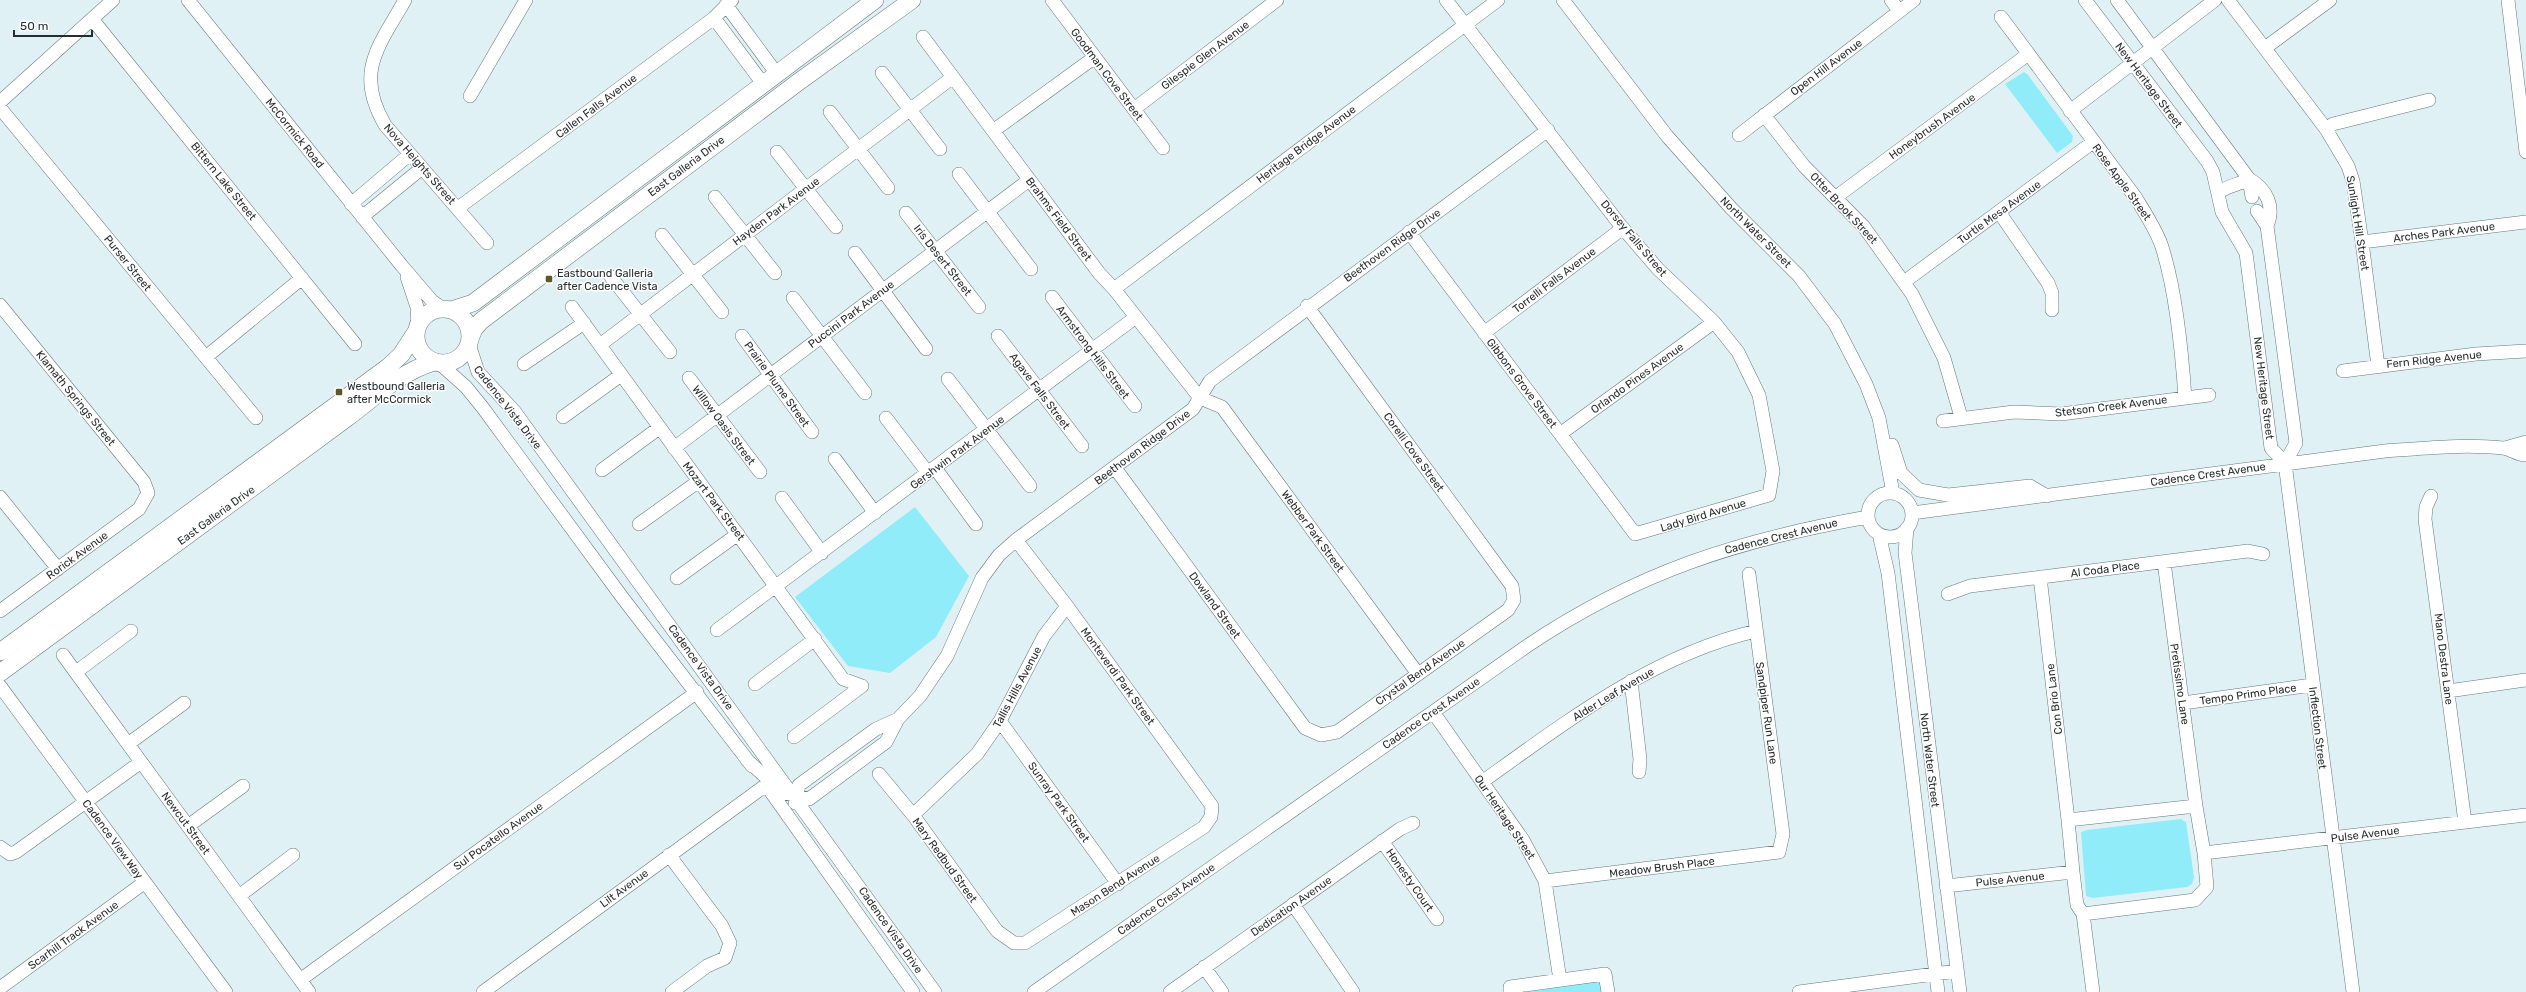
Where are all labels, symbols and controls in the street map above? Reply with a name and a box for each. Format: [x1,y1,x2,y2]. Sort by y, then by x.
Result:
scale bar [14,12,92,38]
street label: Gilespie Glen Avenue [1159,18,1252,93]
text: 50 m [20,19,48,33]
street label: Goodman Cove Street [1068,26,1146,123]
street label: Open Hill Avenue [1788,36,1865,99]
street label: New Heritage Street [2112,40,2185,131]
street label: Callen Falls Avenue [553,72,639,141]
street label: Honeybrush Avenue [1887,91,1978,162]
street label: McCormick Road [263,96,327,171]
street label: Heritage Bridge Avenue [1254,103,1359,186]
street label: Nova Heights Street [381,121,459,208]
street label: East Galleria Drive [645,133,727,199]
street label: Bittern Lake Street [188,140,260,224]
street label: Rose Apple Street [2089,141,2154,224]
street label: Otter Brook Street [1807,170,1881,247]
street label: Hayden Park Avenue [730,174,822,248]
street label: Brahms Field Street [1023,175,1095,264]
street label: Sunlight Hill Street [2344,175,2372,272]
street label: Turtle Mesa Avenue [1955,178,2043,247]
street label: North Water Street [1717,194,1794,271]
street label: Dorsey Falls Street [1598,197,1670,280]
street label: Beethoven Ridge Drive [1341,206,1443,285]
street label: Arches Park Avenue [2392,220,2496,245]
street label: Iris Desert Street [911,222,975,299]
street label: Purser Street [101,233,155,294]
street label: Torrelli Falls Avenue [1510,245,1598,316]
place label: Eastbound Galleria after Cadence Vista [557,267,658,293]
marker: Eastbound Galleria after Cadence Vista [544,274,554,284]
street label: Puccini Park Avenue [806,278,897,351]
street label: Armstrong Hills Street [1053,303,1132,402]
street label: Gibbons Grove Street [1484,336,1560,431]
street label: New Heritage Street [2251,336,2276,441]
street label: Prairie Plume Street [741,339,812,430]
street label: Orlando Pines Avenue [1588,340,1686,416]
street label: Klamath Springs Street [33,348,118,449]
street label: Fern Ridge Avenue [2386,348,2483,371]
street label: Agave Falls Street [1007,351,1073,433]
street label: Cadence Vista Drive [471,363,544,452]
place label: Westbound Galleria after McCormick [347,380,445,406]
street label: Willow Oasis Street [689,383,758,468]
marker: Westbound Galleria after McCormick [334,387,344,397]
street label: Stetson Creek Avenue [2054,393,2168,420]
street label: Beethoven Ridge Drive [1092,407,1193,488]
street label: Corelli Cove Street [1381,410,1447,495]
street label: Gershwin Park Avenue [908,413,1007,492]
street label: Mozart Park Street [680,459,748,544]
street label: Cadence Crest Avenue [2150,460,2266,489]
street label: East Galleria Drive [175,483,258,548]
street label: Webber Park Street [1279,488,1347,575]
street label: Lady Bird Avenue [1659,496,1748,535]
street label: Cadence Crest Avenue [1723,516,1839,557]
street label: Rorick Avenue [44,529,111,582]
street label: Al Coda Place [2070,559,2140,580]
street label: Dowland Street [1186,570,1243,642]
street label: Mano Destra Lane [2431,613,2456,706]
street label: Cadence Vista Drive [665,622,736,713]
street label: Monteverdi Park Street [1078,625,1158,728]
street label: Crystal Bend Avenue [1373,637,1468,708]
street label: Pretissimo Lane [2167,643,2192,726]
street label: Tallis Hills Avenue [991,644,1044,730]
street label: Sandpiper Run Lane [1753,661,1780,765]
street label: Con Brio Lane [2044,663,2065,735]
street label: Alder Leaf Avenue [1570,665,1656,724]
street label: Cadence Crest Avenue [1380,675,1483,752]
street label: Tempo Primo Place [2199,681,2297,708]
street label: Inflection Street [2306,686,2329,771]
street label: North Water Street [1917,712,1942,809]
street label: Sunray Park Street [1025,760,1092,845]
street label: Our Heritage Street [1471,773,1538,863]
street label: Newcut Street [159,790,213,858]
street label: Cadence View Way [79,797,146,882]
street label: Sul Pocatello Avenue [451,800,546,873]
street label: Mary Redbud Street [910,815,980,906]
street label: Pulse Avenue [2330,824,2400,845]
street label: Honesty Court [1383,846,1437,915]
street label: Mason Bend Avenue [1068,852,1162,919]
street label: Meadow Brush Place [1609,855,1716,880]
street label: Cadence Crest Avenue [1115,861,1218,938]
street label: Lilt Avenue [598,866,651,910]
street label: Pulse Avenue [1975,869,2045,890]
street label: Dedication Avenue [1248,874,1334,939]
street label: Cadence Vista Drive [856,885,925,976]
street label: Scarhill Track Avenue [26,898,121,973]

